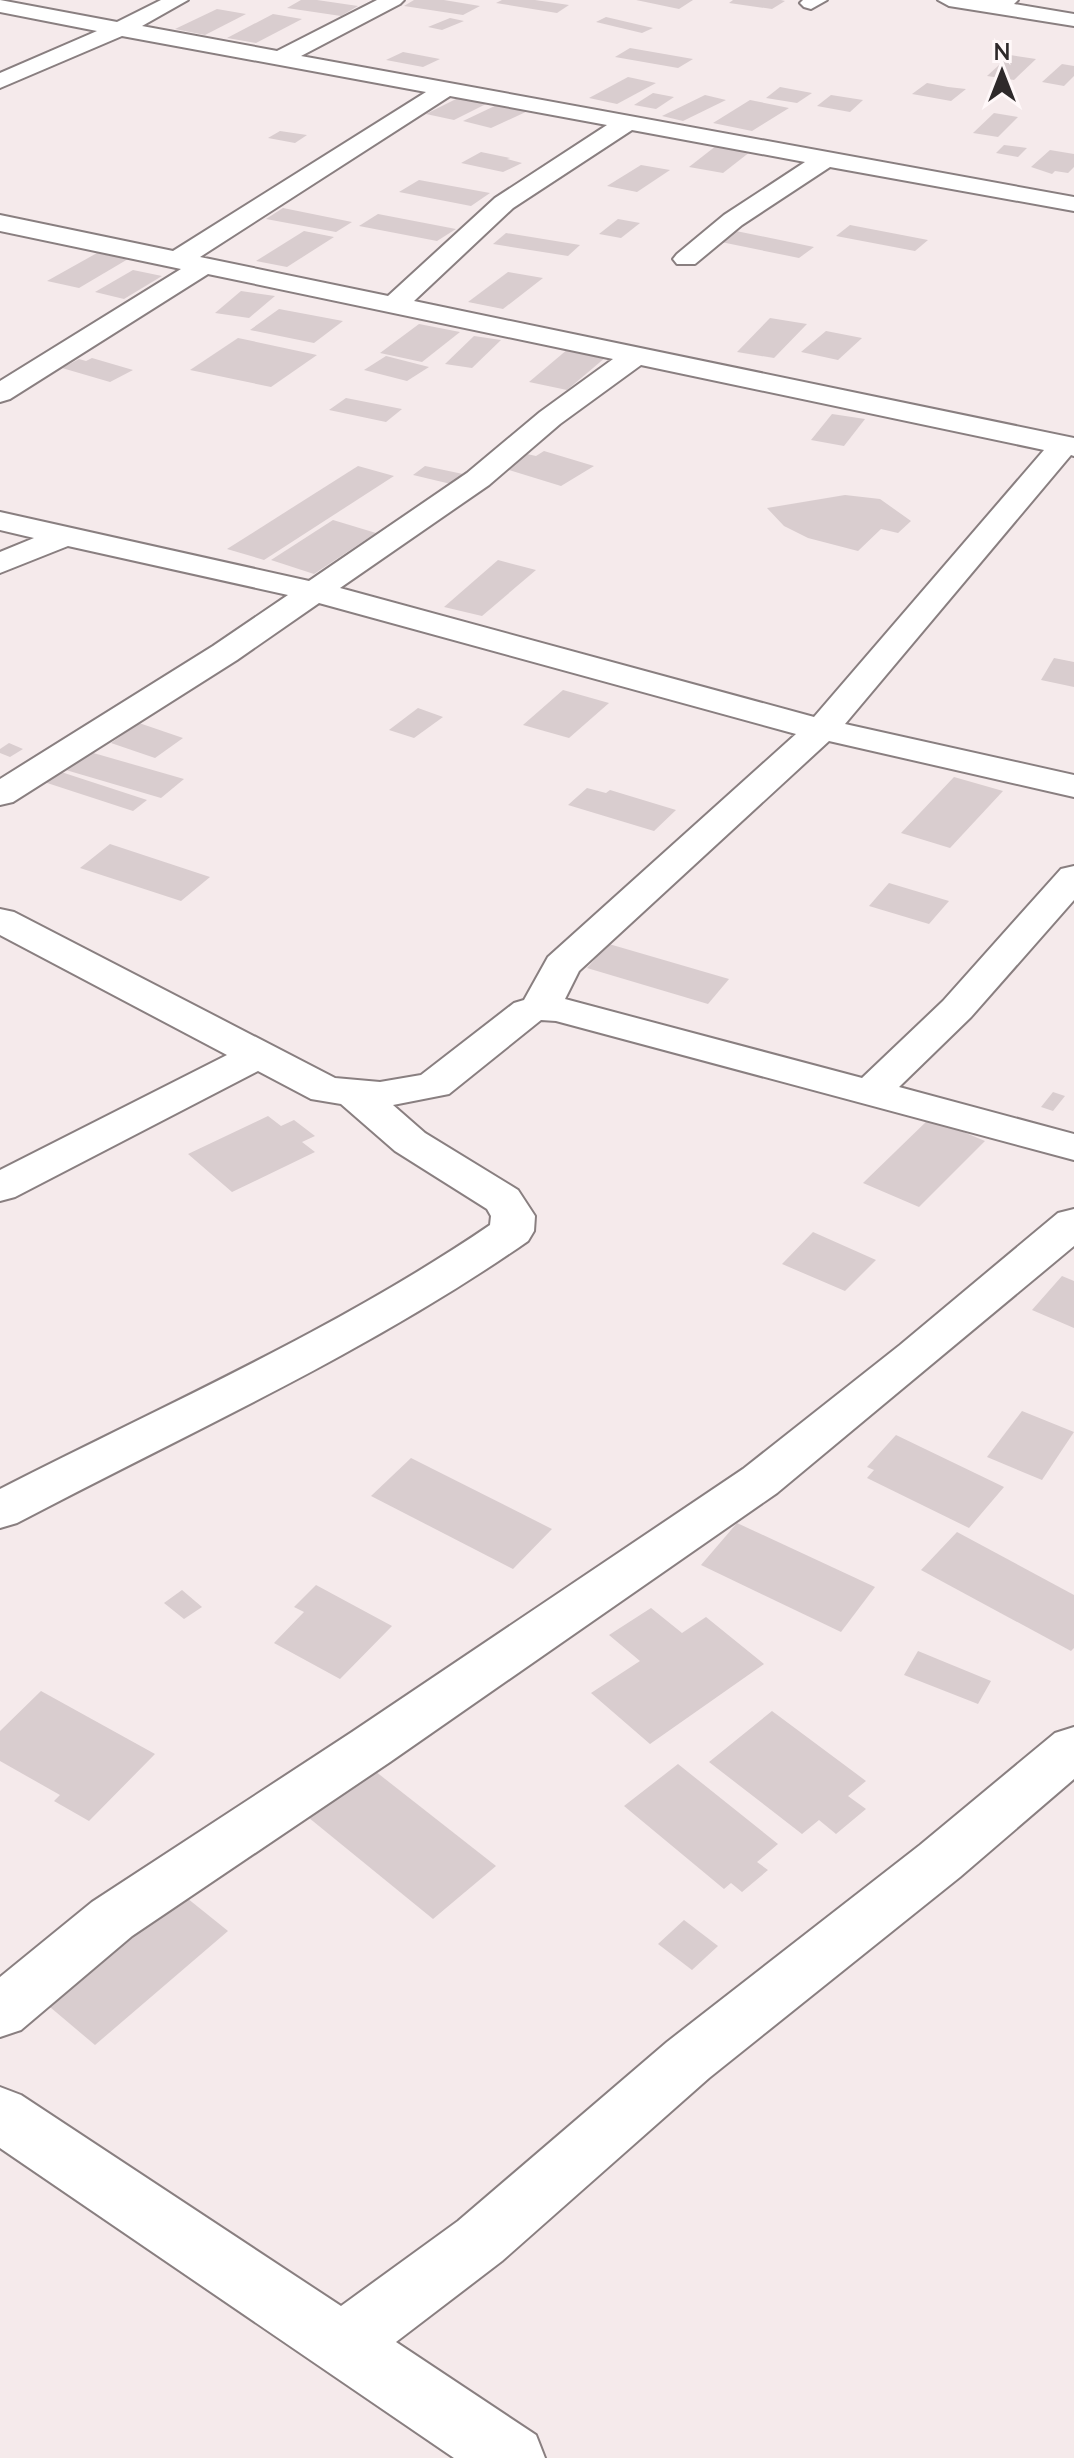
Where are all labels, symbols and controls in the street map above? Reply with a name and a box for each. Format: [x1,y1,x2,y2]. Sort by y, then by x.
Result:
north arrow [962,32,1042,112]
text: N [994,38,1010,65]

